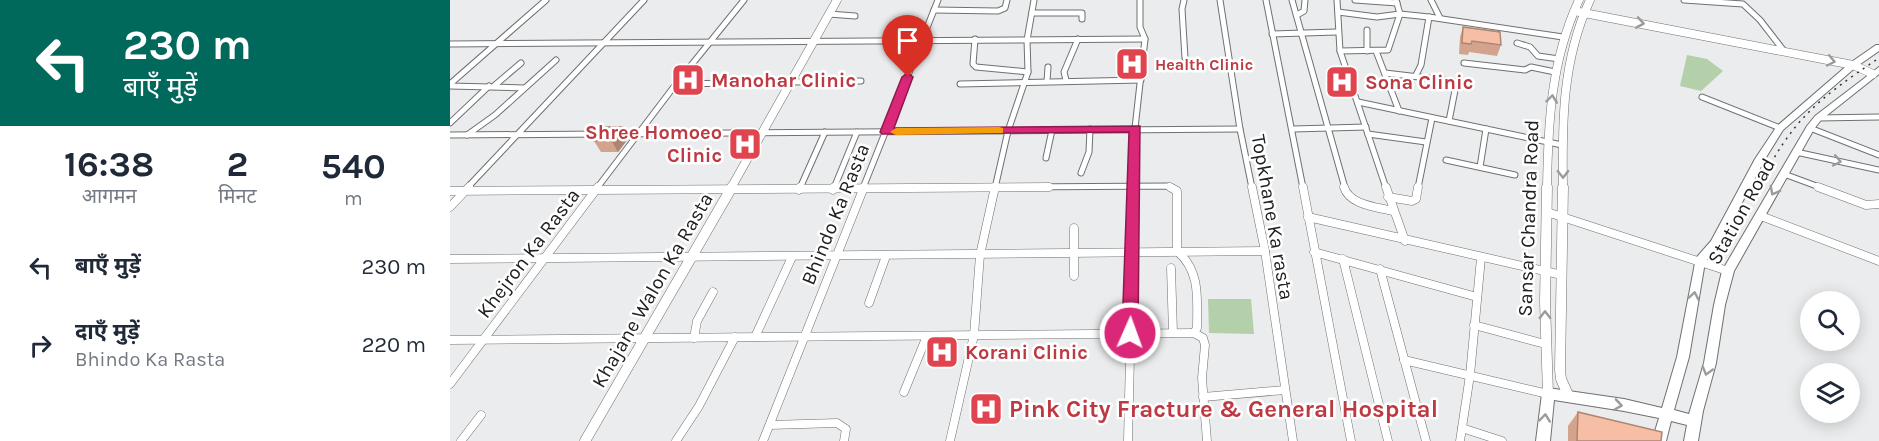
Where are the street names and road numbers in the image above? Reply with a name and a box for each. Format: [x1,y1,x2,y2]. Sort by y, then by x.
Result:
street label: Sansar Chandra Road [1514,119,1543,317]
street label: Topkhane Ka rasta [1247,133,1298,302]
street label: Bhindo Ka Rasta [797,140,874,288]
street label: Station Road [1703,154,1780,268]
street label: Khejron Ka Rasta [472,184,585,322]
street label: Khajane Walon Ka Rasta [587,189,718,392]

